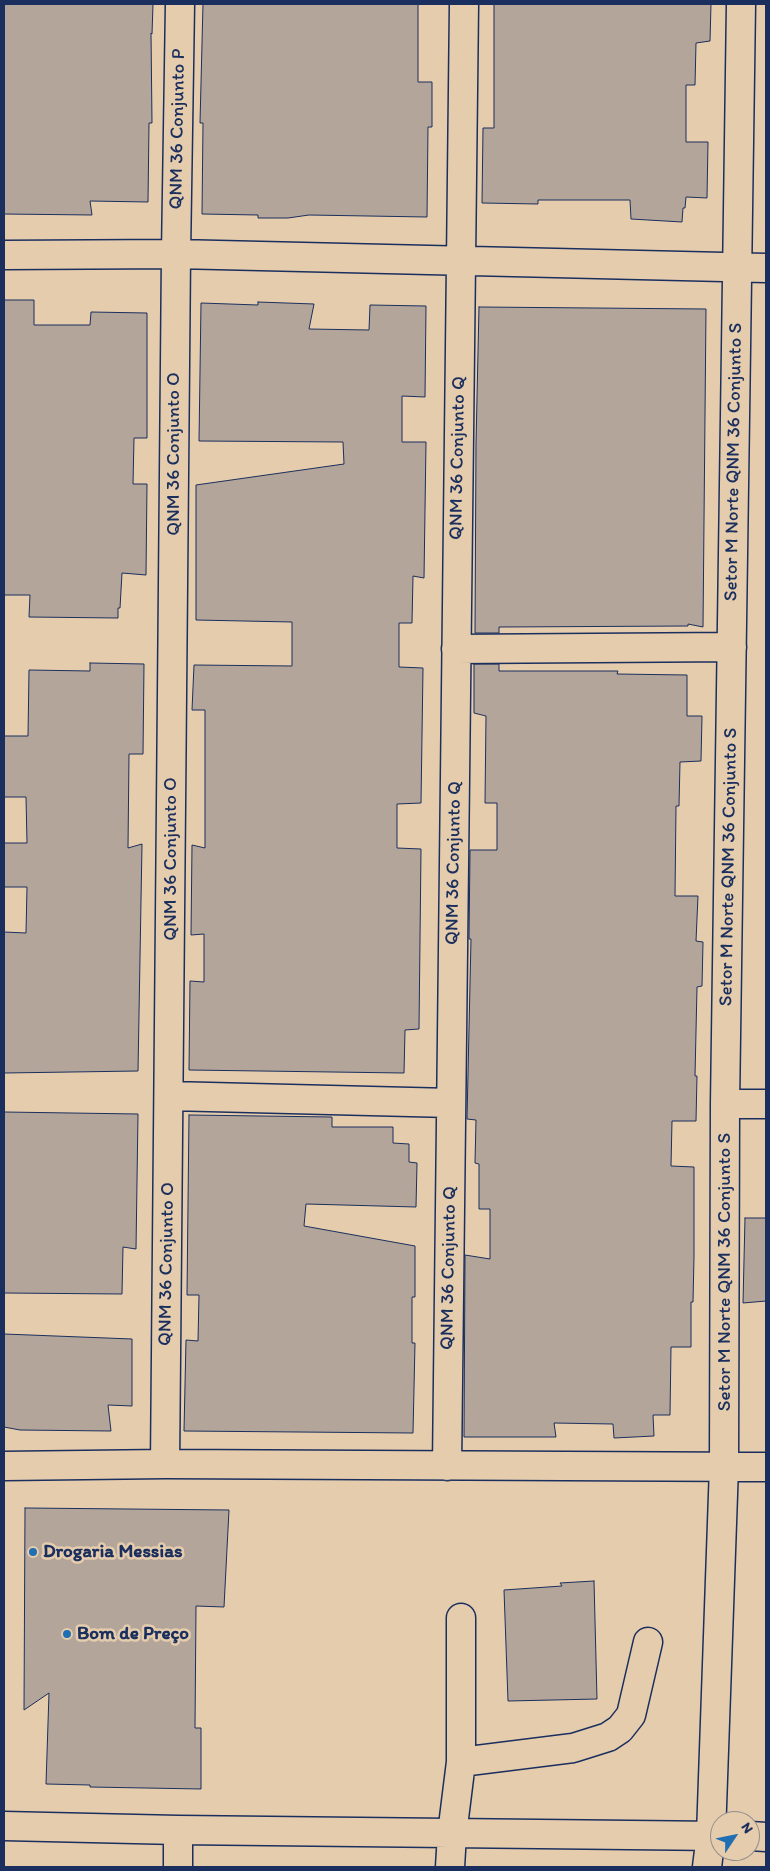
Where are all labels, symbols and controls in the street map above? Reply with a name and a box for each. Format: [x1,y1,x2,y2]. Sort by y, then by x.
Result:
street label: QNM 36 Conjunto P [165,48,191,210]
street label: Setor M Norte QNM 36 Conjunto S [720,323,748,601]
street label: QNM 36 Conjunto O [163,372,185,536]
street label: QNM 36 Conjunto Q [445,376,471,540]
street label: Setor M Norte QNM 36 Conjunto S [715,728,743,1006]
street label: QNM 36 Conjunto O [160,777,182,941]
street label: QNM 36 Conjunto Q [441,781,467,945]
street label: Setor M Norte QNM 36 Conjunto S [714,1133,736,1411]
street label: QNM 36 Conjunto O [154,1182,180,1346]
street label: QNM 36 Conjunto Q [436,1186,462,1350]
place label: Drogaria Messias [43,1541,183,1563]
marker: Drogaria Messias [27,1546,39,1558]
place label: Bom de Preço [77,1623,189,1645]
marker: Bom de Preço [61,1628,73,1640]
north arrow [710,1811,760,1861]
text: N [737,1819,757,1837]

